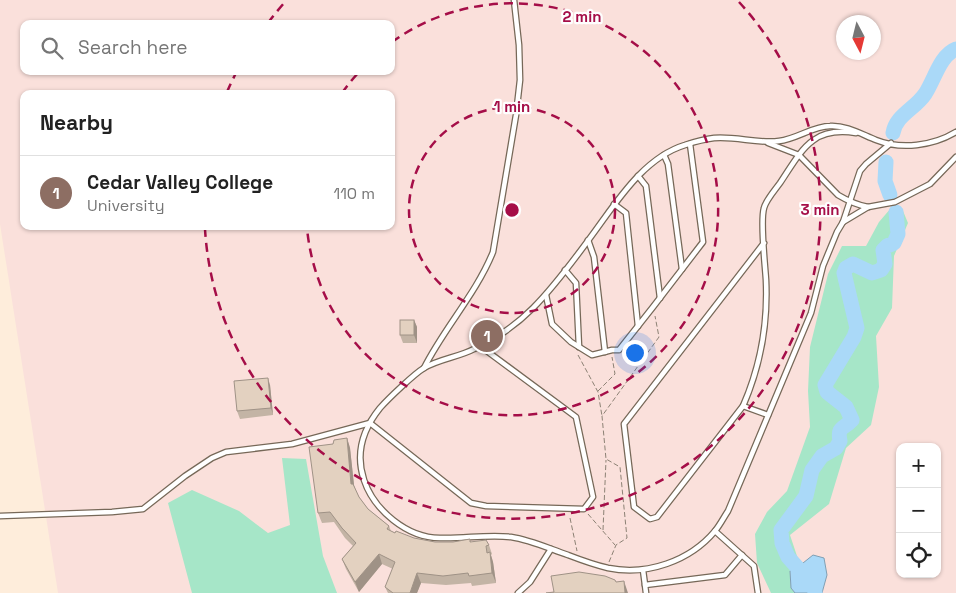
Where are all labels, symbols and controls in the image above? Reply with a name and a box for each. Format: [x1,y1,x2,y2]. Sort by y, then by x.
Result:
text: 2 min [563,7,601,26]
north arrow [836,15,881,60]
search box [20,20,395,75]
icon: search [38,34,66,62]
text: Search here [78,35,188,60]
text: 1 min [494,97,530,116]
text: Nearby [40,109,113,136]
text: Cedar Valley College [87,170,273,195]
text: 1 [52,183,60,204]
text: 110 m [333,183,375,204]
text: University [87,195,165,216]
text: 3 min [801,200,839,219]
centre of rings [503,201,521,219]
pin: 1 [471,317,503,355]
your location [622,340,648,366]
map controls [896,443,941,578]
button: + [896,443,941,488]
button: − [896,488,941,533]
button: locate [896,533,941,578]

